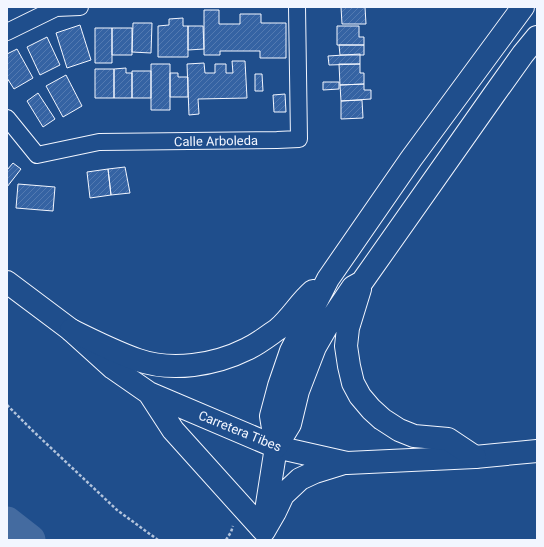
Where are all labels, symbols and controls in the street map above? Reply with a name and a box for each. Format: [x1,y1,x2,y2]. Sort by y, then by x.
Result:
street label: Calle Arboleda [174,133,258,149]
street label: Carretera Tibes [196,408,284,455]

